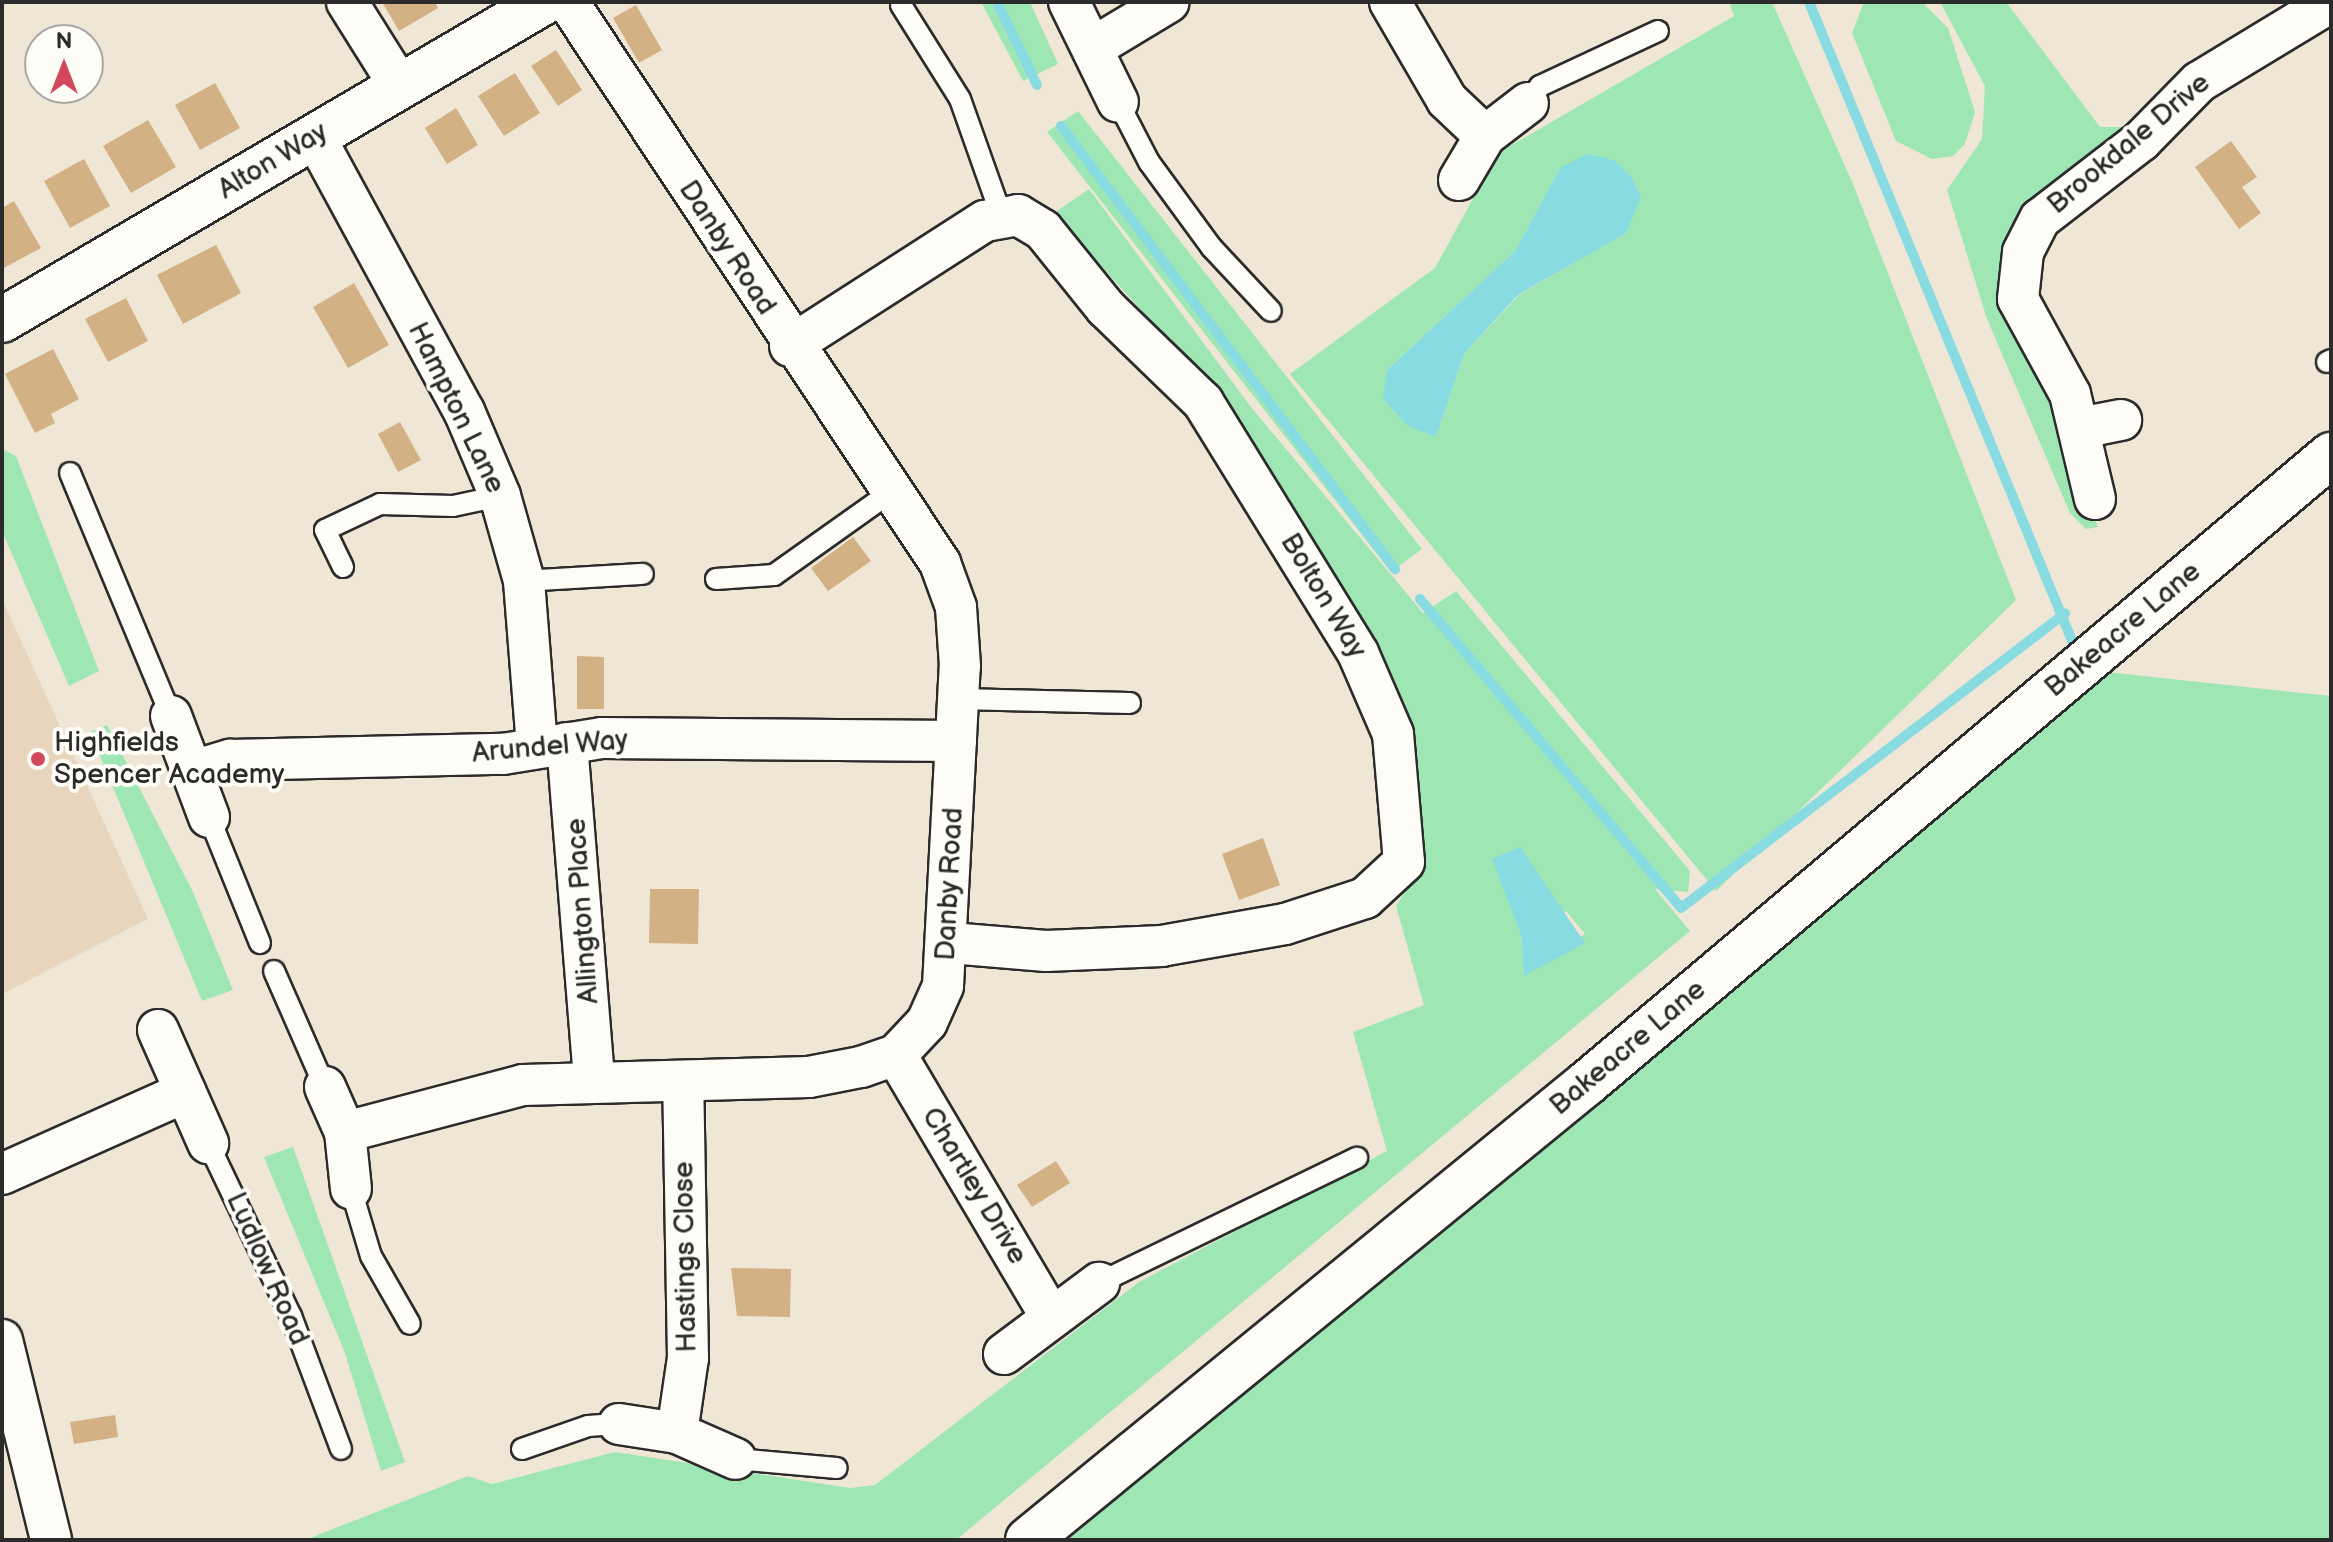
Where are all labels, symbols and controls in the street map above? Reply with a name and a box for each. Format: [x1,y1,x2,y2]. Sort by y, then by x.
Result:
north arrow [24,24,104,104]
text: N [56,28,72,55]
street label: Brookdale Drive [2041,66,2217,222]
street label: Alton Way [212,115,334,207]
street label: Danby Road [671,174,783,322]
street label: Hampton Lane [400,317,512,499]
street label: Bolton Way [1272,527,1374,665]
street label: Bakeacre Lane [2038,555,2208,705]
street label: Arundel Way [470,723,630,771]
place label: Highfields Spencer Academy [54,726,284,792]
marker: Highfields Spencer Academy [29,750,47,768]
street label: Danby Road [929,806,971,962]
street label: Allington Place [560,817,606,1005]
street label: Bakeacre Lane [1543,973,1713,1123]
street label: Chartley Drive [914,1101,1034,1271]
street label: Hastings Close [668,1161,704,1353]
street label: Ludlow Road [218,1187,316,1351]

